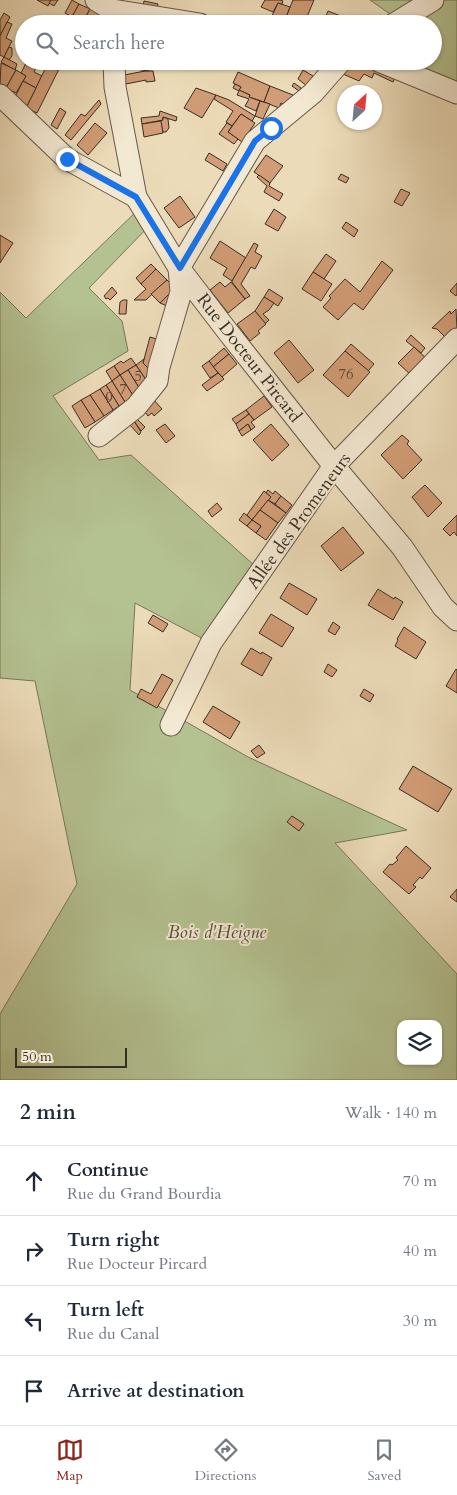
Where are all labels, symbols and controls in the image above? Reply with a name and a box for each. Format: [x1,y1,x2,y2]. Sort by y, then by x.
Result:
search box [15,15,442,70]
icon: search [33,29,61,57]
text: Search here [73,30,165,56]
north arrow [337,85,382,130]
route start [260,117,283,140]
route end [56,148,79,171]
street label: Rue Docteur Pircard [191,288,308,428]
house number: 76 [338,364,354,384]
house number: 5 [134,366,142,386]
house number: 7 [119,379,127,399]
house number: 9 [105,388,113,408]
street label: Allée des Promeneurs [241,448,357,594]
park label: Bois d'Heigne [168,920,267,945]
map controls [397,1020,442,1065]
button: layers [397,1020,442,1065]
scale bar [15,1045,128,1068]
text: 50 m [22,1047,52,1066]
text: 2 min [20,1098,76,1127]
text: Walk · 140 m [345,1102,437,1124]
text: Continue [67,1157,149,1183]
icon: ahead [20,1167,48,1195]
text: 70 m [403,1170,437,1192]
text: Rue du Grand Bourdia [67,1183,221,1205]
text: Turn right [67,1227,159,1253]
icon: right [20,1237,48,1265]
text: 40 m [403,1240,437,1262]
text: Rue Docteur Pircard [67,1253,207,1275]
text: Turn left [67,1297,144,1323]
icon: left [20,1307,48,1335]
text: 30 m [403,1310,437,1332]
text: Rue du Canal [67,1323,159,1345]
icon: arrive [20,1377,48,1405]
text: Arrive at destination [67,1378,244,1404]
tab: Map [56,1436,84,1485]
tab: Directions [195,1436,256,1485]
tab: Saved [367,1436,401,1485]

